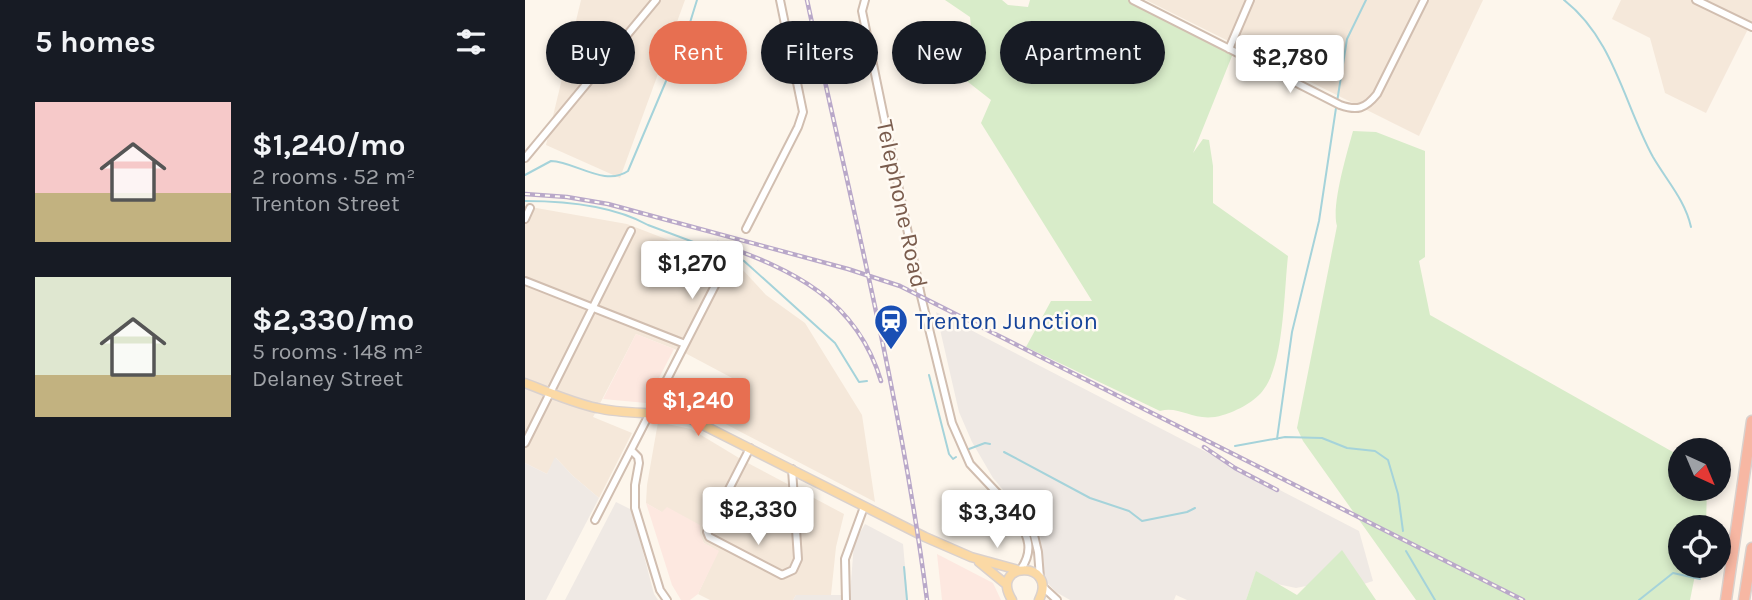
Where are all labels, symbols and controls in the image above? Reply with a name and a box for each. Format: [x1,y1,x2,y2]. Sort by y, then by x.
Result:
chip: Buy [546,21,635,84]
chip: Rent [649,21,747,84]
chip: Filters [761,21,878,84]
chip: New [892,21,986,84]
chip: Apartment [1000,21,1165,84]
icon: filters [452,23,490,61]
text: 5 homes [35,24,156,60]
pin: $2,780 [1233,36,1347,95]
text: $2,780 [1252,44,1328,71]
street label: Telephone Road [871,117,933,291]
text: $1,240/mo [252,127,406,163]
icon: home [91,130,175,214]
text: 2 rooms · 52 m² [252,163,415,190]
text: Trenton Street [252,190,400,217]
pin: $1,270 [635,242,749,301]
text: $1,270 [657,250,727,277]
text: $2,330/mo [252,302,414,338]
station icon: Trenton Junction [872,302,910,351]
icon: home [91,305,175,389]
place label: Trenton Junction [915,307,1098,335]
text: 5 rooms · 148 m² [252,338,423,365]
text: Delaney Street [252,365,403,392]
pin: $1,240 [641,378,755,438]
text: $1,240 [662,387,734,414]
north arrow [1668,438,1731,500]
map controls [1668,438,1731,578]
pin: $2,330 [701,488,815,547]
pin: $3,340 [940,490,1054,550]
text: $2,330 [719,496,797,523]
text: $3,340 [958,499,1036,526]
button: locate [1668,515,1731,578]

